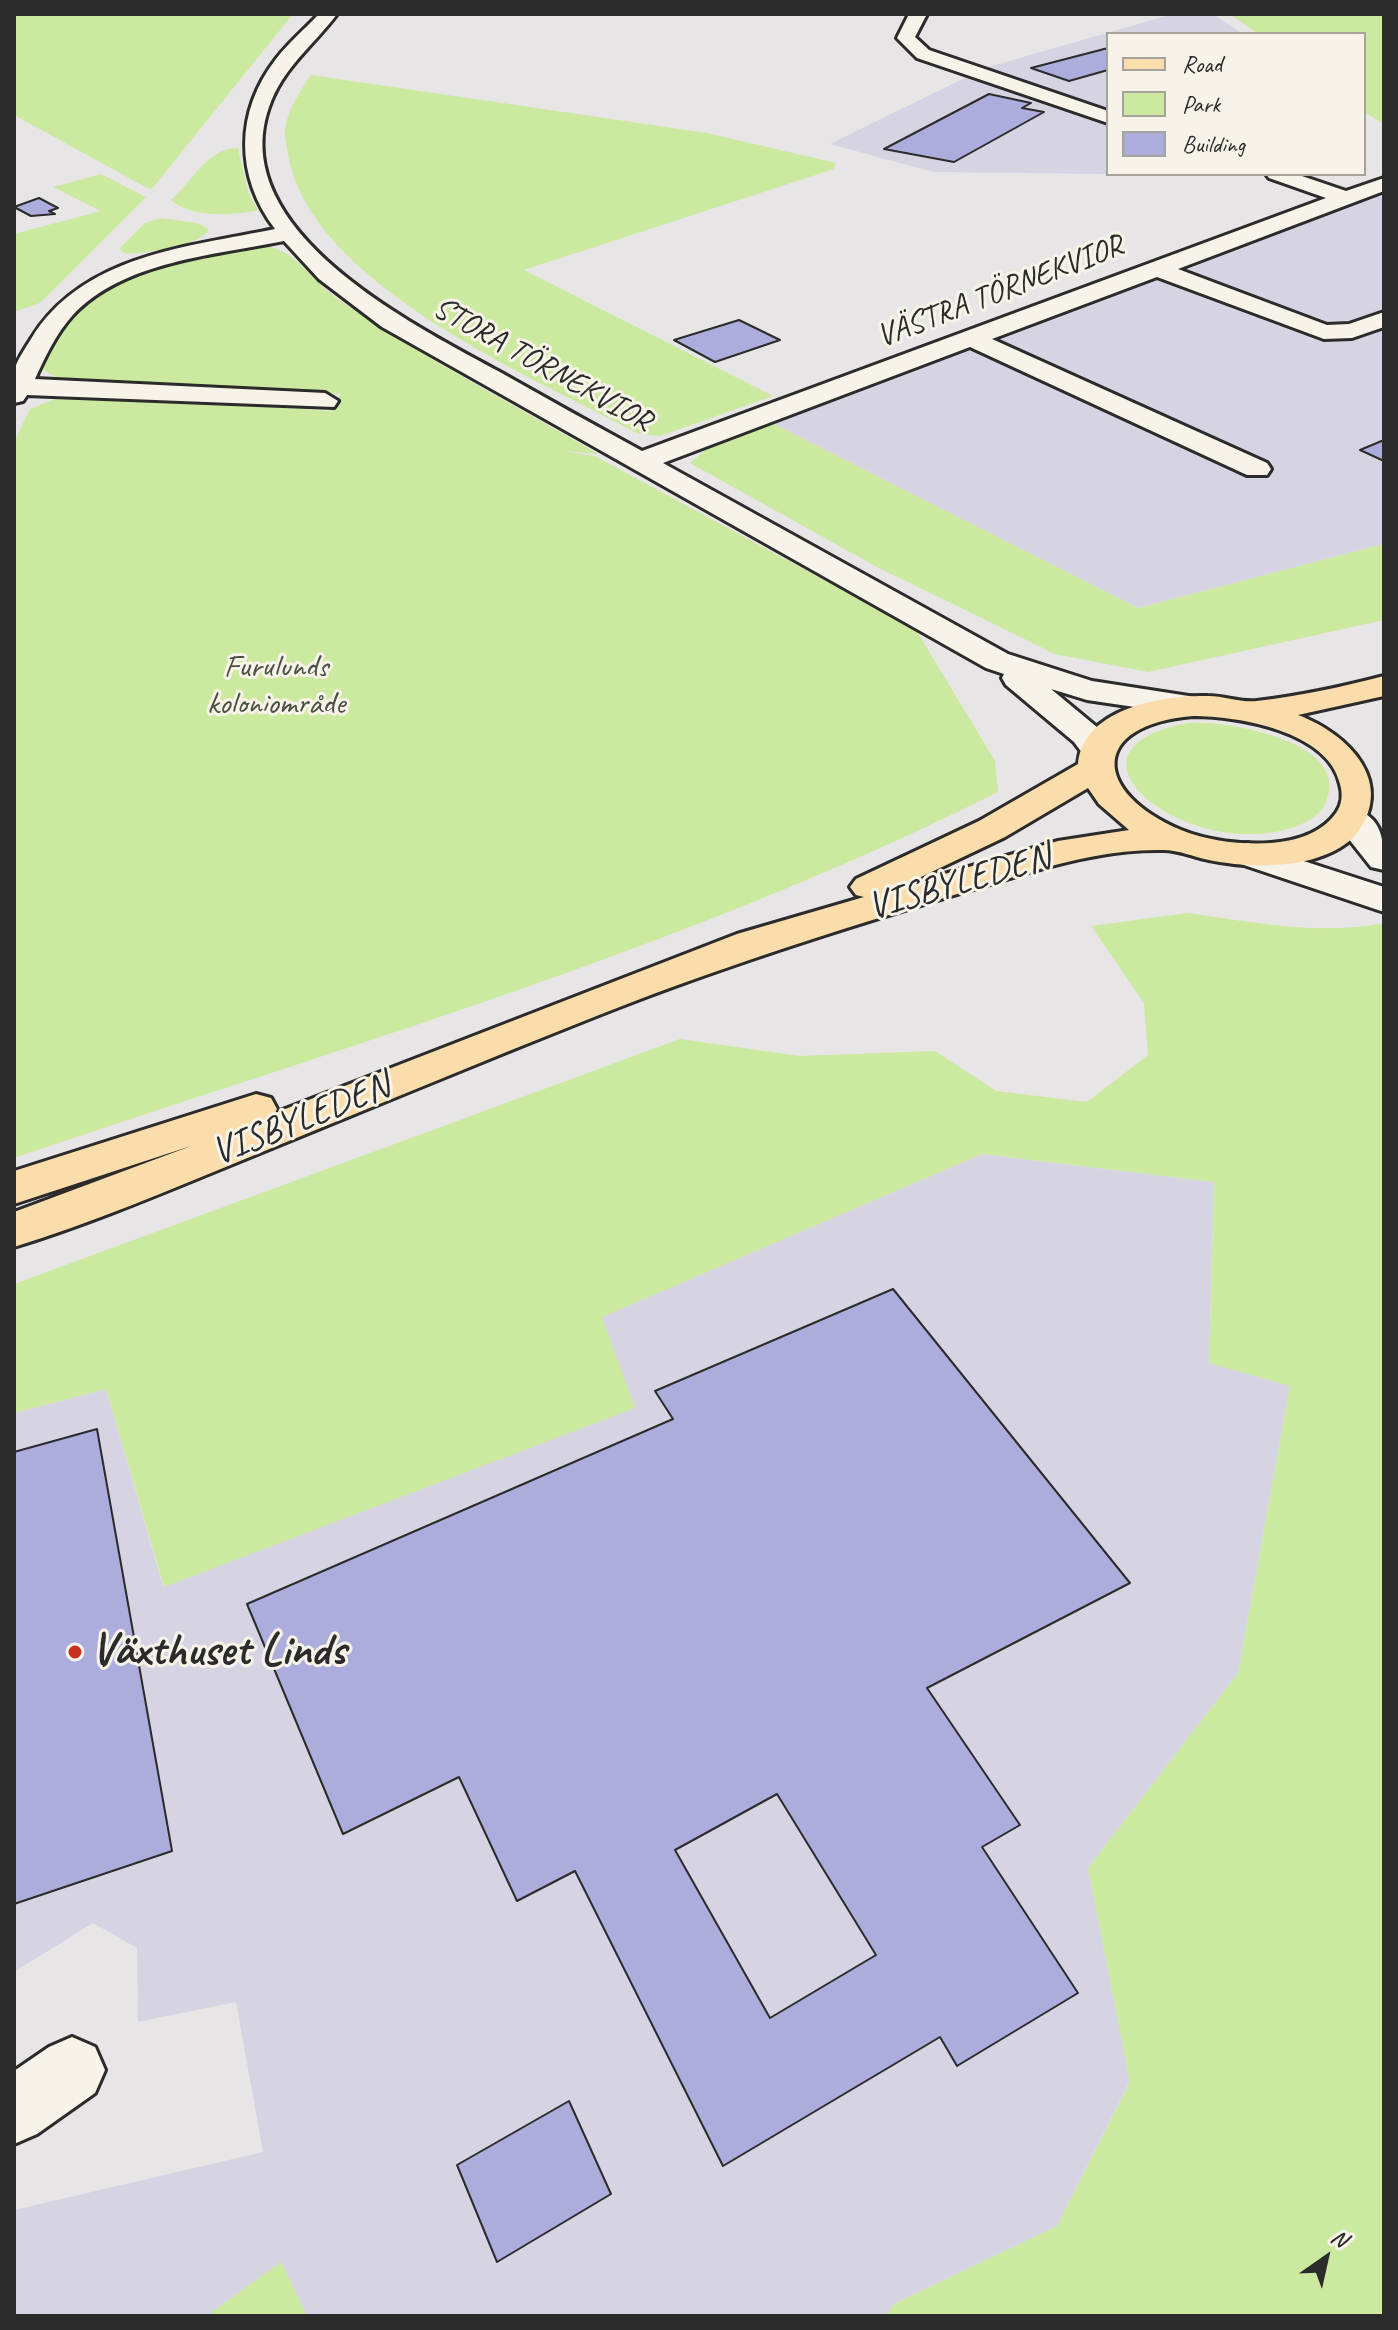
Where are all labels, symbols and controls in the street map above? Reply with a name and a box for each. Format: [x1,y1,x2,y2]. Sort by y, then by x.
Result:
legend [1106,32,1366,176]
text: Road [1182,49,1222,79]
text: Park [1182,89,1220,119]
text: Building [1182,129,1245,159]
street label: VÄSTRA TÖRNEKVIOR [872,227,1128,357]
street label: STORA TÖRNEKVIOR [426,289,658,441]
park label: Furulunds koloniområde [207,649,345,724]
street label: VISBYLEDEN [863,835,1055,931]
street label: VISBYLEDEN [206,1064,396,1176]
place label: Växthuset Linds [91,1624,346,1680]
marker: Växthuset Linds [66,1643,84,1661]
north arrow [1286,2218,1366,2298]
text: N [1326,2223,1353,2254]

